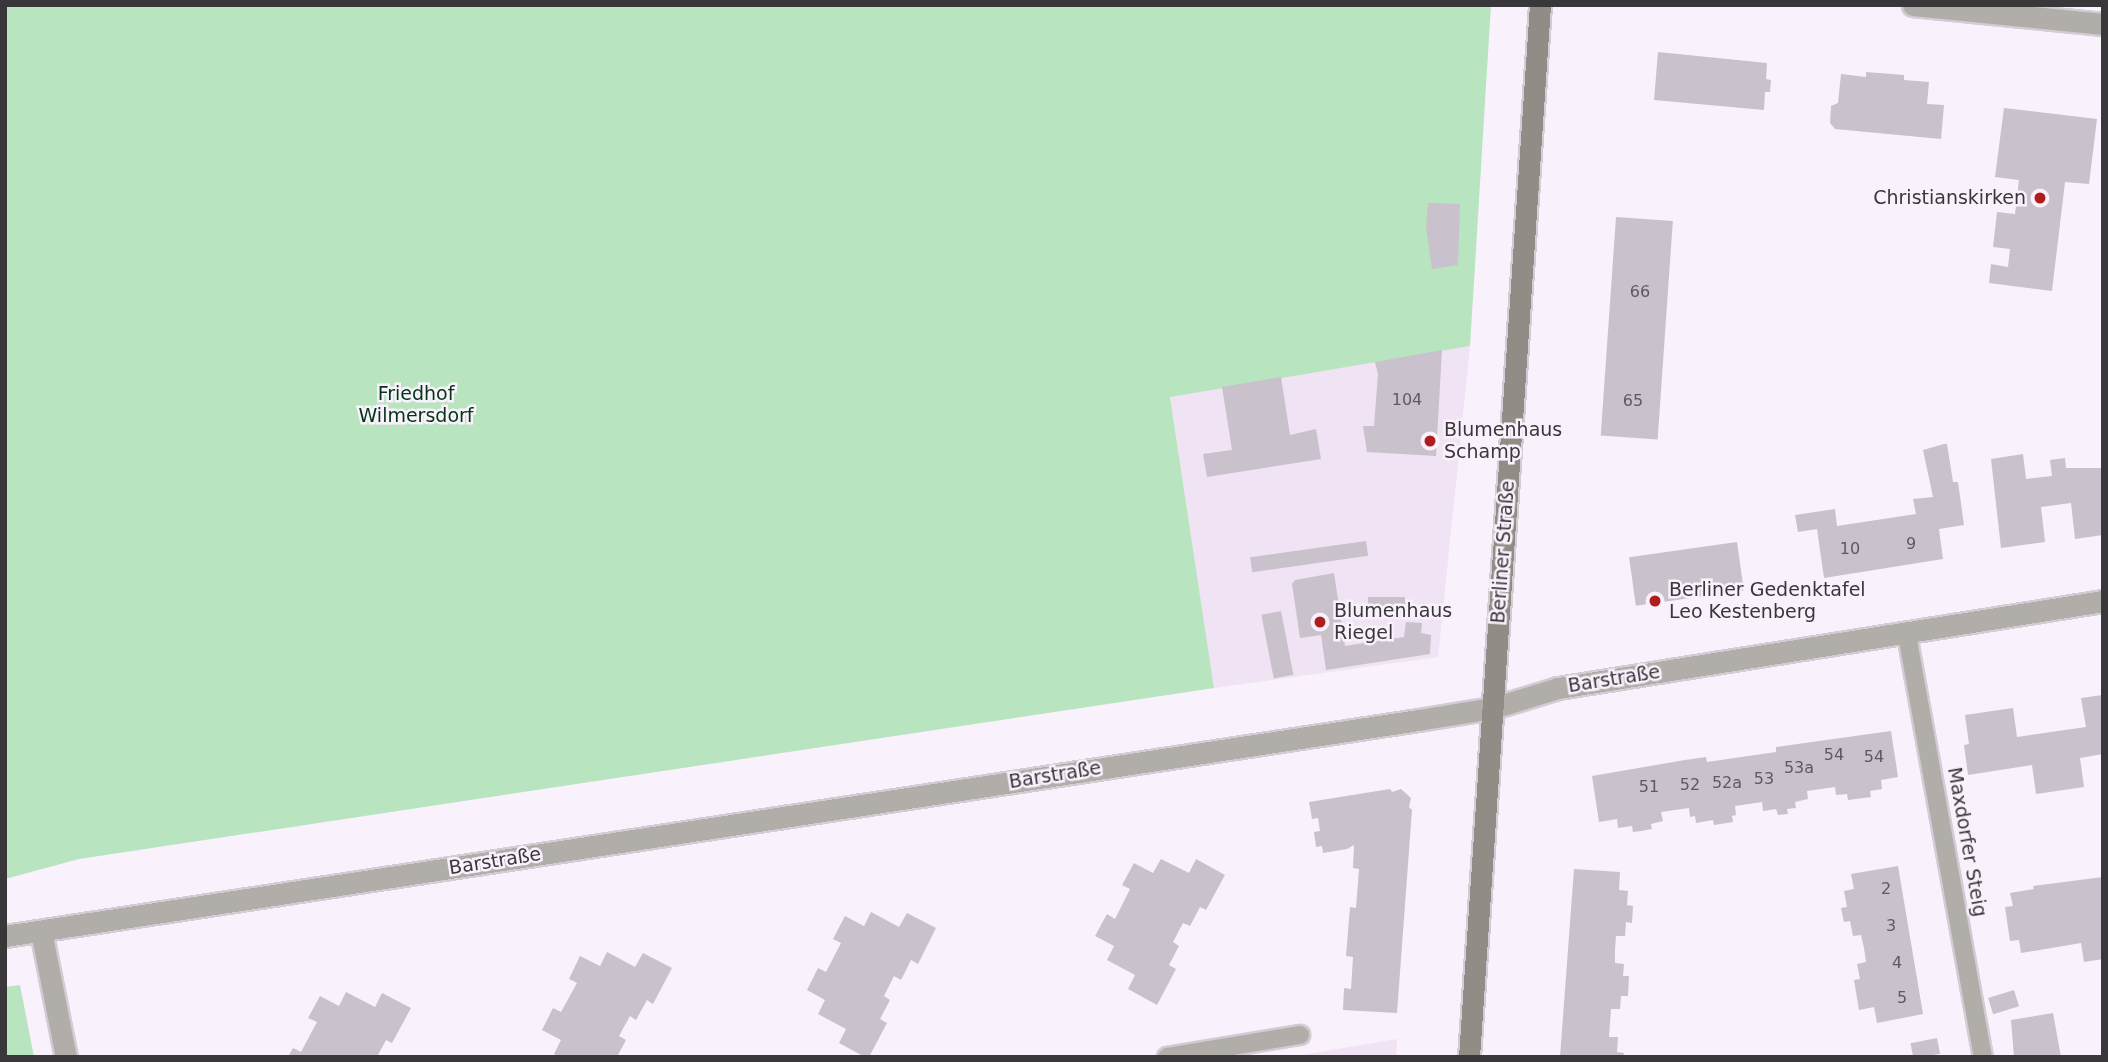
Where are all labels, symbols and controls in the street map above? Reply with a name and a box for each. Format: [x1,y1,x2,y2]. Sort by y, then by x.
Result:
place label: Christianskirken [1873,187,2026,209]
marker: Christianskirken [2032,190,2048,206]
house number: 66 [1630,282,1650,302]
park label: Friedhof Wilmersdorf [358,383,474,427]
house number: 104 [1392,390,1422,410]
house number: 65 [1623,391,1643,411]
place label: Blumenhaus Schamp [1444,419,1562,463]
marker: Blumenhaus Schamp [1422,433,1438,449]
street label: Berliner Straße [1487,480,1519,624]
house number: 9 [1906,534,1916,554]
house number: 10 [1840,539,1860,559]
place label: Berliner Gedenktafel Leo Kestenberg [1669,579,1866,623]
marker: Berliner Gedenktafel Leo Kestenberg [1647,593,1663,609]
place label: Blumenhaus Riegel [1334,600,1452,644]
marker: Blumenhaus Riegel [1312,614,1328,630]
street label: Barstraße [1566,660,1662,698]
house number: 54 [1824,745,1844,765]
house number: 54 [1864,747,1884,767]
street label: Barstraße [1007,756,1103,794]
house number: 53a [1784,758,1814,778]
street label: Maxdorfer Steig [1943,765,1991,919]
house number: 53 [1754,769,1774,789]
house number: 52a [1712,773,1742,793]
house number: 52 [1680,775,1700,795]
house number: 51 [1639,777,1659,797]
street label: Barstraße [447,842,543,880]
house number: 2 [1881,879,1891,899]
house number: 3 [1886,916,1896,936]
house number: 4 [1892,953,1902,973]
house number: 5 [1897,988,1907,1008]

